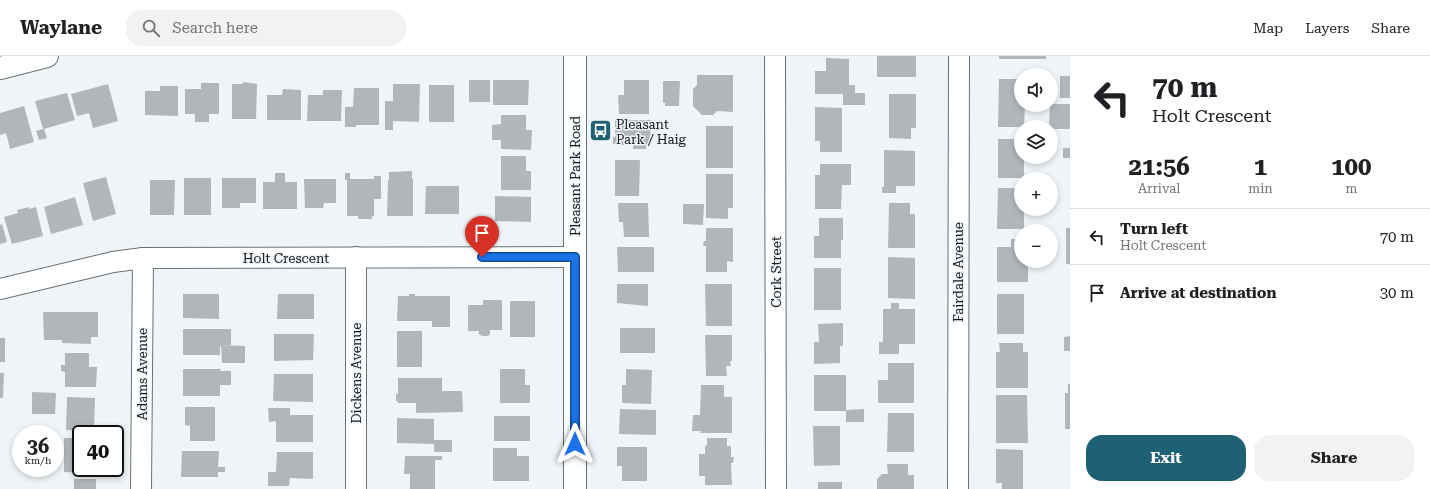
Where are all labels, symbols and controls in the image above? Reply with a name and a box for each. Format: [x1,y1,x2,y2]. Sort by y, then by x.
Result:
search box [126,10,406,46]
text: Waylane [20,16,102,39]
icon: search [140,17,162,39]
text: Search here [172,19,258,37]
text: Map [1253,20,1283,36]
text: Layers [1305,20,1349,36]
text: Share [1371,20,1410,36]
map controls [1014,68,1058,268]
button: sound [1014,68,1058,112]
text: 70 m [1152,71,1217,104]
icon: left [1086,72,1138,124]
text: Holt Crescent [1152,105,1272,126]
street label: Pleasant Park Road [568,115,583,236]
place label: Pleasant Park / Haig [616,117,687,147]
bus stop icon: Pleasant Park / Haig [588,118,614,144]
button: layers [1014,120,1058,164]
text: 21:56 [1129,153,1190,181]
text: 1 [1254,153,1267,181]
text: 100 [1331,153,1372,181]
button: + [1014,172,1058,216]
text: Arrival [1138,181,1180,196]
text: min [1248,181,1273,196]
text: m [1345,181,1357,196]
pin [465,216,499,257]
text: Turn left [1120,220,1188,238]
icon: arrive [471,222,493,244]
street label: Fairdale Avenue [951,222,966,322]
button: − [1014,224,1058,268]
icon: left [1086,226,1108,248]
text: 70 m [1380,228,1414,246]
street label: Cork Street [769,236,784,308]
text: Holt Crescent [1120,238,1206,253]
street label: Holt Crescent [243,251,329,266]
icon: arrive [1086,282,1108,304]
text: Arrive at destination [1120,284,1276,302]
text: 30 m [1380,284,1414,302]
street label: Dickens Avenue [349,323,364,423]
street label: Adams Avenue [135,328,150,420]
position arrow [554,423,596,465]
speed limit sign: 40 [72,425,124,477]
text: 36 [27,434,49,458]
button: Exit [1086,435,1246,481]
button: Share [1254,435,1414,481]
text: km/h [25,455,51,466]

